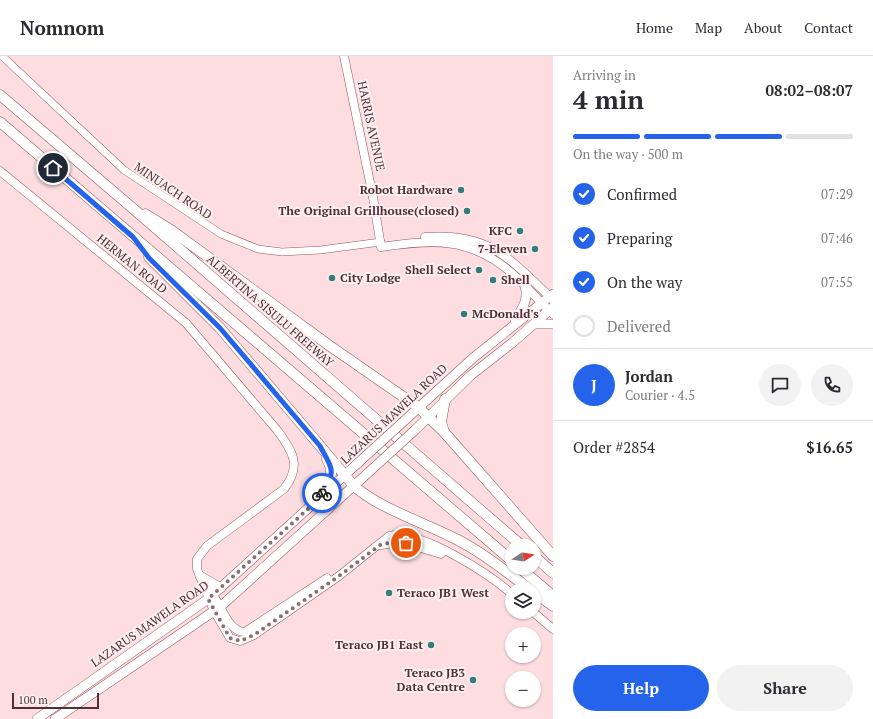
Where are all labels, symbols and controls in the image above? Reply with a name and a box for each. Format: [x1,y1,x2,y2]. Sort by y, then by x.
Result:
text: Nomnom [20,15,104,40]
text: Home [636,18,673,37]
text: Map [695,18,722,37]
text: About [744,18,782,37]
text: Contact [804,18,853,37]
text: Arriving in [573,66,636,84]
street label: HARRIS AVENUE [355,80,388,172]
text: 08:02–08:07 [766,80,853,100]
text: 4 min [573,82,644,116]
text: On the way · 500 m [573,145,683,163]
pin [36,151,70,185]
icon: home [42,157,64,179]
street label: MINUACH ROAD [132,159,215,222]
place label: Robot Hardware [360,182,454,197]
icon: check [573,183,595,205]
text: Confirmed [607,184,677,204]
marker: Robot Hardware [456,185,466,195]
text: 07:29 [821,185,853,203]
place label: The Original Grillhouse(closed) [278,203,459,218]
marker: The Original Grillhouse(closed) [462,206,472,216]
place label: KFC [489,223,512,238]
marker: KFC [515,226,525,236]
icon: check [573,227,595,249]
text: Preparing [607,228,672,248]
text: 07:46 [821,229,853,247]
street label: HERMAN ROAD [94,231,170,296]
place label: 7-Eleven [478,241,527,256]
marker: 7-Eleven [530,244,540,254]
street label: ALBERTINA SISULU FREEWAY [204,251,337,370]
place label: Shell Select [405,262,471,277]
marker: Shell Select [474,265,484,275]
place label: City Lodge [340,270,401,285]
icon: check [573,271,595,293]
place label: Shell [501,272,530,287]
text: On the way [607,272,682,292]
marker: City Lodge [327,273,337,283]
text: 07:55 [821,273,853,291]
marker: Shell [488,275,498,285]
place label: McDonald's [472,306,539,321]
marker: McDonald's [459,309,469,319]
text: Delivered [607,316,671,336]
street label: LAZARUS MAWELA ROAD [337,360,450,467]
button: chat [759,364,801,406]
button: phone [811,364,853,406]
text: Jordan [625,366,673,386]
text: J [591,375,597,395]
text: Courier · 4.5 [625,386,695,404]
text: Order #2854 [573,437,655,457]
text: $16.65 [806,437,853,457]
courier [302,473,342,513]
icon: bike [311,482,333,504]
pin [389,526,423,560]
icon: bag [395,532,417,554]
north arrow [505,539,541,575]
map controls [505,539,541,707]
street label: LAZARUS MAWELA ROAD [88,577,211,670]
button: layers [505,583,541,619]
place label: Teraco JB1 West [397,585,489,600]
marker: Teraco JB1 West [384,588,394,598]
button: + [505,627,541,663]
place label: Teraco JB1 East [335,637,423,652]
marker: Teraco JB1 East [426,640,436,650]
place label: Teraco JB3 Data Centre [397,665,466,694]
button: Help [573,665,709,711]
button: Share [717,665,853,711]
button: − [505,671,541,707]
marker: Teraco JB3 Data Centre [468,675,478,685]
scale bar [12,691,99,710]
text: 100 m [18,693,48,707]

